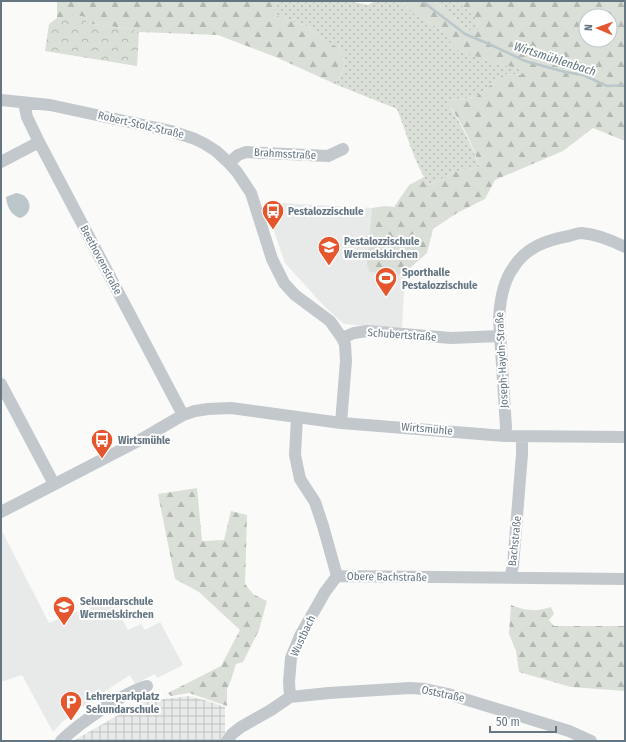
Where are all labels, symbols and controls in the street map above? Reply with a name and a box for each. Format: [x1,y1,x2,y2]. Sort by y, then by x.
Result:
north arrow [578,8,618,48]
text: N [582,24,595,31]
water label: Wirtsmühlenbach [512,39,598,79]
street label: Robert-Stolz-Straße [97,109,185,141]
street label: Brahmsstraße [254,146,316,162]
bus stop icon: Pestalozzischule [260,198,286,231]
place label: Pestalozzischule [288,205,364,218]
street label: Beethovenstraße [77,223,125,297]
school or university icon: Pestalozzischule Wermelskirchen [316,234,342,267]
place label: Pestalozzischule Wermelskirchen [344,235,420,261]
sports icon: Sporthalle Pestalozzischule [373,265,399,298]
place label: Sporthalle Pestalozzischule [402,266,478,292]
street label: Joseph-Haydn-Straße [493,312,511,408]
street label: Schubertstraße [367,326,437,344]
street label: Wirtsmühle [401,420,453,438]
bus stop icon: Wirtsmühle [89,427,115,460]
place label: Wirtsmühle [118,434,171,447]
street label: Bachstraße [506,515,524,567]
street label: Obere Bachstraße [347,570,427,584]
school or university icon: Sekundarschule Wermelskirchen [51,594,77,627]
place label: Sekundarschule Wermelskirchen [80,595,154,621]
street label: Wustbach [288,613,318,659]
street label: Oststraße [420,683,466,705]
parking icon: Lehrerparkplatz Sekundarschule [58,689,84,722]
place label: Lehrerparkplatz Sekundarschule [86,690,160,716]
scale bar [490,708,556,734]
text: 50 m [496,715,520,729]

